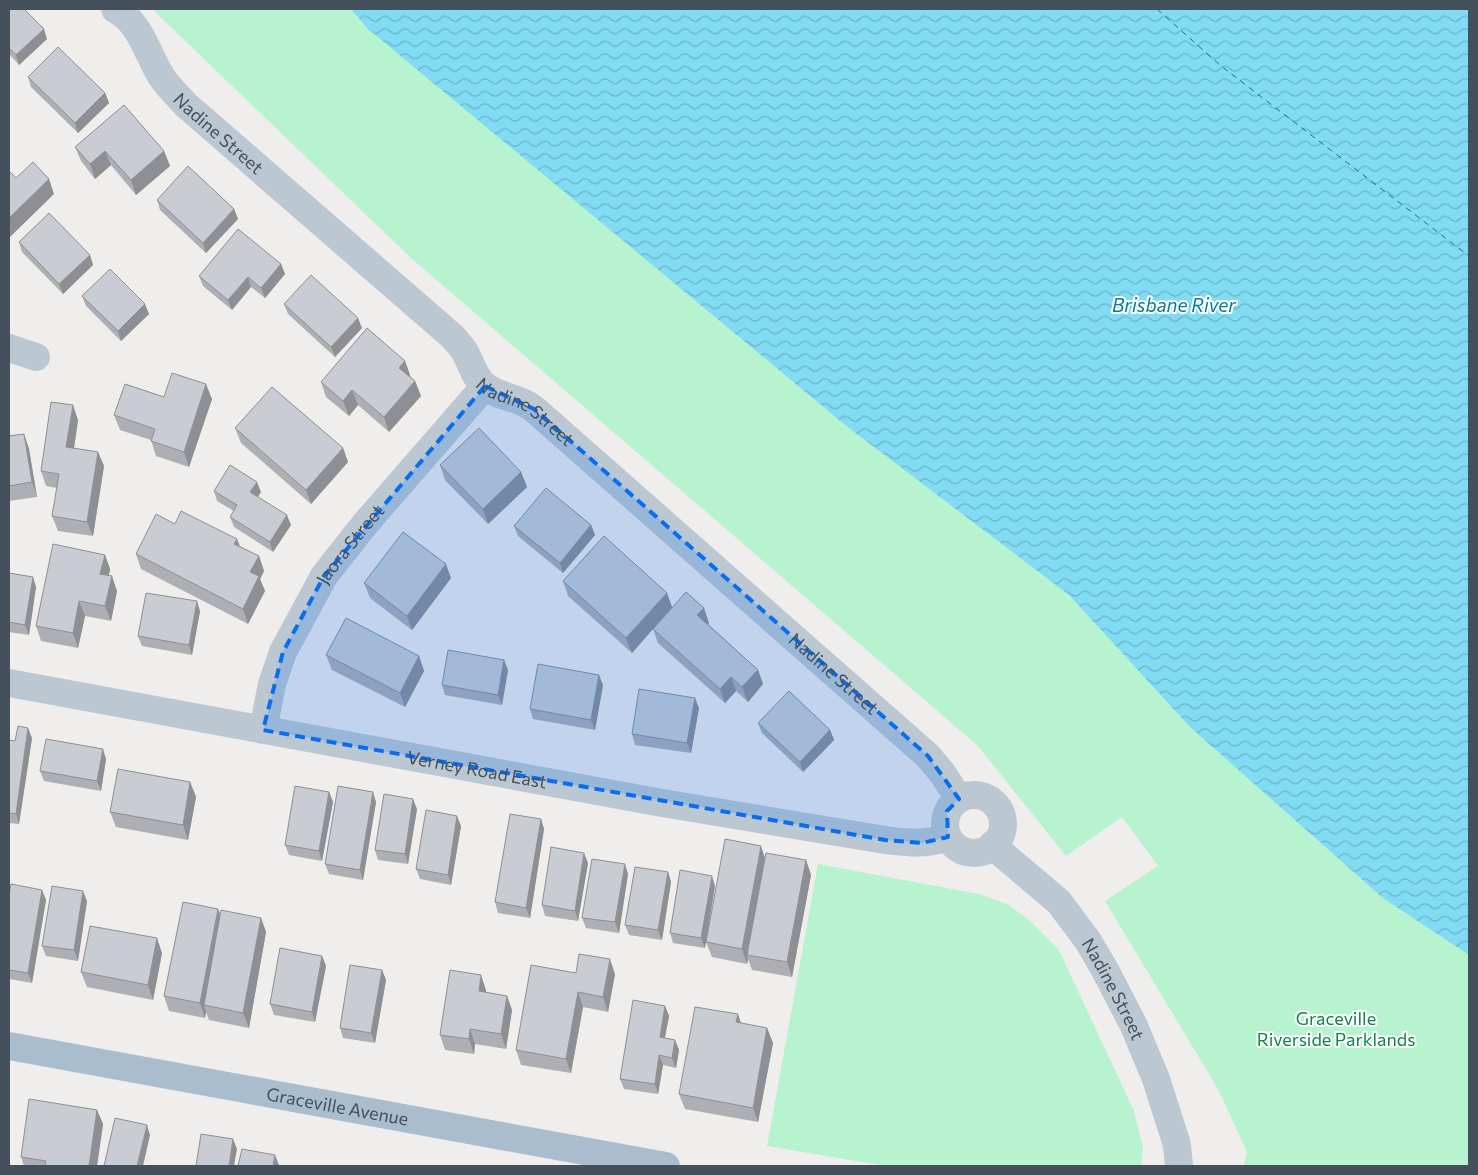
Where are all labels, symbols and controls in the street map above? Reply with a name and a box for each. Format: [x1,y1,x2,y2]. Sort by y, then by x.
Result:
street label: Nadine Street [169,88,268,178]
water label: Brisbane River [1112,293,1237,316]
street label: Nadine Street [472,373,579,450]
street label: Jaora Street [311,500,388,588]
street label: Nadine Street [785,628,883,719]
street label: Verney Road East [406,745,549,793]
street label: Nadine Street [1078,934,1149,1043]
park label: Graceville Riverside Parklands [1257,1007,1415,1050]
street label: Graceville Avenue [265,1082,410,1130]

